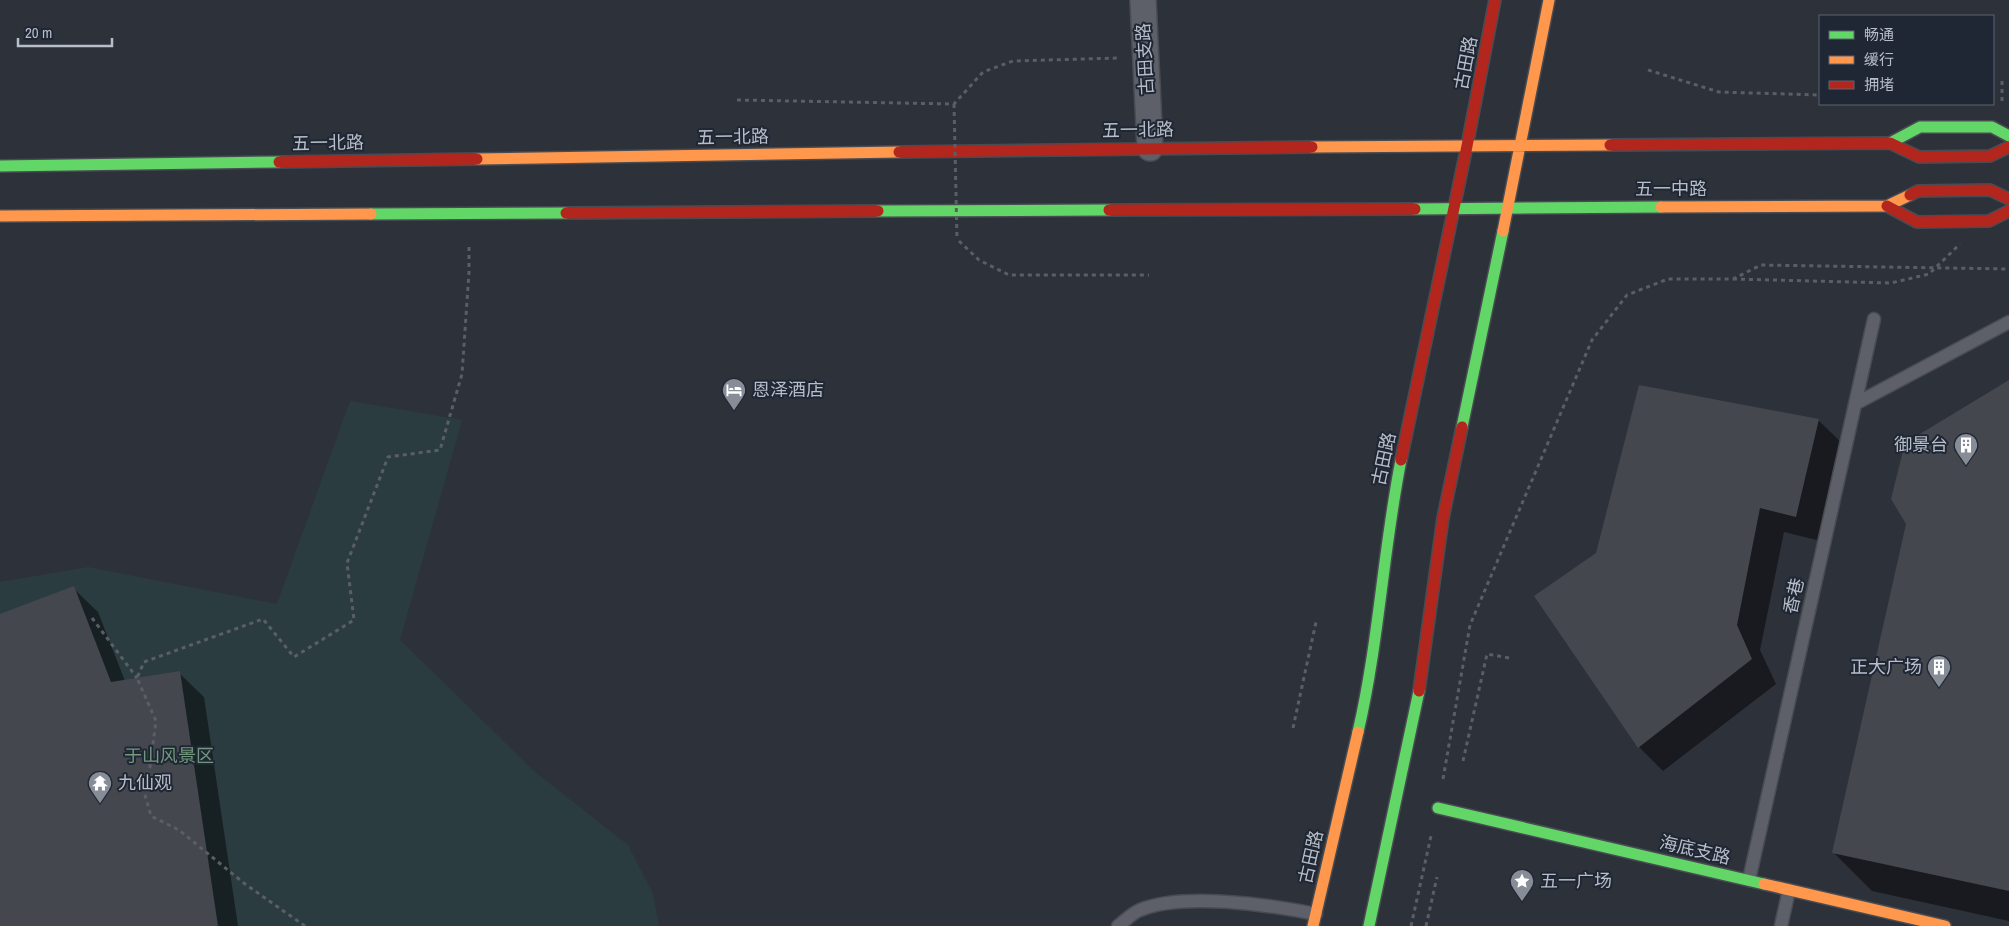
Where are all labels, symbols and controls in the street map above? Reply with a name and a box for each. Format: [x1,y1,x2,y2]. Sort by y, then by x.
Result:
scale bar [18,15,111,47]
legend [1819,15,1994,105]
text: 20 m [25,22,52,43]
street label: 古田支路 [1130,22,1159,96]
text: 畅通 [1864,24,1894,45]
street label: 古田路 [1448,34,1483,92]
text: 缓行 [1864,49,1894,70]
text: 拥堵 [1864,74,1894,95]
street label: 五一北路 [1102,116,1174,143]
street label: 五一北路 [697,123,769,150]
street label: 五一北路 [292,129,364,156]
street label: 五一中路 [1635,176,1707,201]
hotel icon: 恩泽酒店 [721,377,747,411]
place label: 恩泽酒店 [752,377,824,402]
street label: 古田路 [1366,430,1401,488]
place label: 御景台 [1894,432,1948,457]
building icon: 御景台 [1953,432,1979,466]
street label: 香巷 [1777,576,1810,616]
place label: 正大广场 [1850,654,1922,679]
building icon: 正大广场 [1926,654,1952,688]
park label: 于山风景区 [124,743,214,768]
temple icon: 九仙观 [87,770,113,804]
place label: 九仙观 [118,770,172,795]
street label: 古田路 [1292,828,1329,886]
street label: 海底支路 [1657,829,1733,870]
place icon: 五一广场 [1509,868,1535,902]
place label: 五一广场 [1540,868,1612,893]

